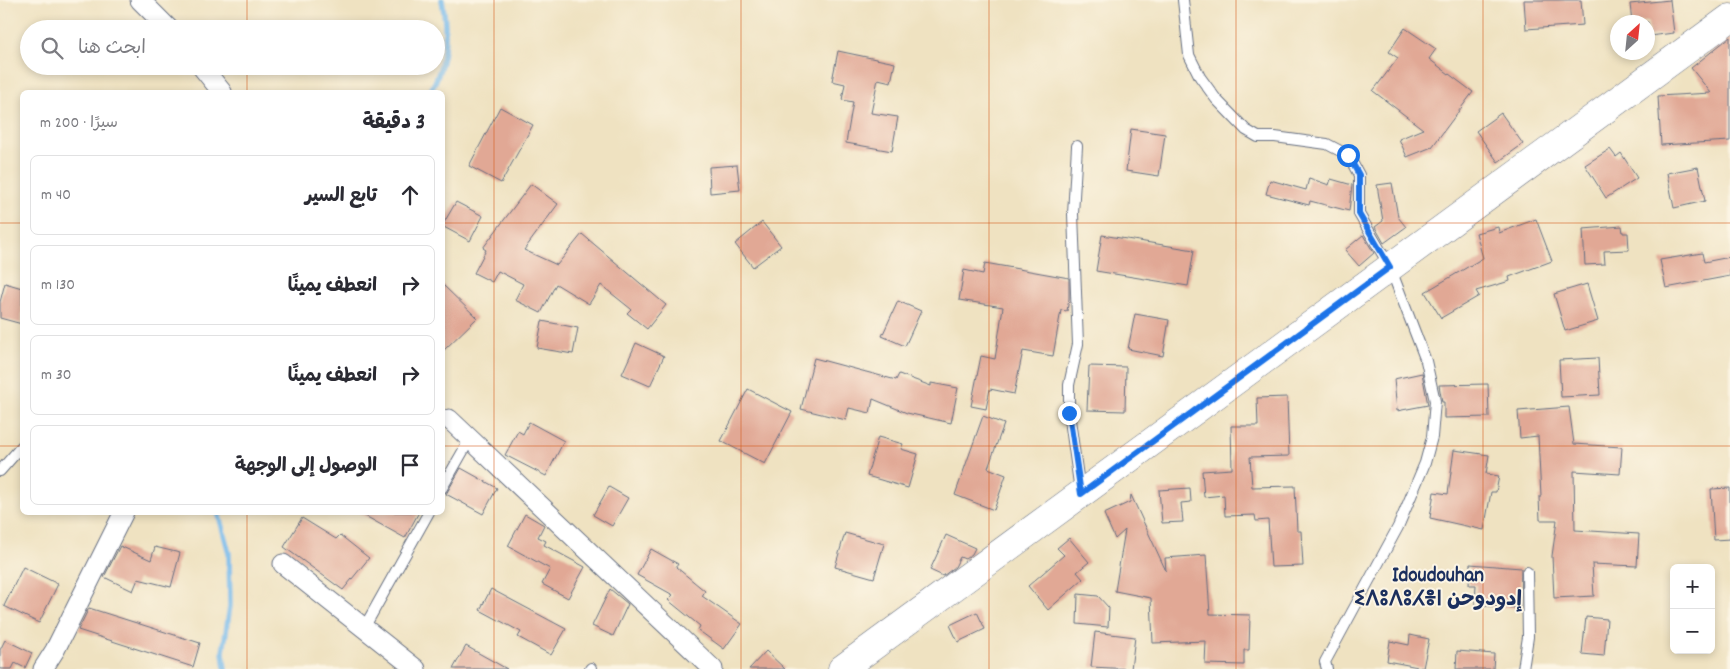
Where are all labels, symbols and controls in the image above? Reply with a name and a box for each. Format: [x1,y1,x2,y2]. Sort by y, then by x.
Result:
north arrow [1610,15,1655,60]
search box [20,20,445,75]
icon: search [38,34,66,62]
text: ابحث هنا [78,36,146,63]
text: 3 دقيقة [362,109,425,139]
text: سيرًا · 200 m [40,112,118,135]
route start [1337,144,1360,167]
icon: ahead [396,181,424,209]
text: 40 m [41,184,71,207]
text: تابع السير [305,184,377,211]
icon: right [396,271,424,299]
text: 130 m [41,274,75,297]
text: انعطف يمينًا [288,274,377,301]
icon: right [396,361,424,389]
text: 30 m [41,364,72,387]
text: انعطف يمينًا [288,364,377,391]
route end [1058,402,1081,425]
icon: arrive [396,451,424,479]
text: الوصول إلى الوجهة [235,454,377,481]
district label: Idoudouhan ⵉⴷⵓⴷⵓⵃⴻⵏ إدودوحن [1354,562,1522,616]
map controls [1670,564,1715,654]
button: + [1670,564,1715,609]
button: − [1670,609,1715,654]

